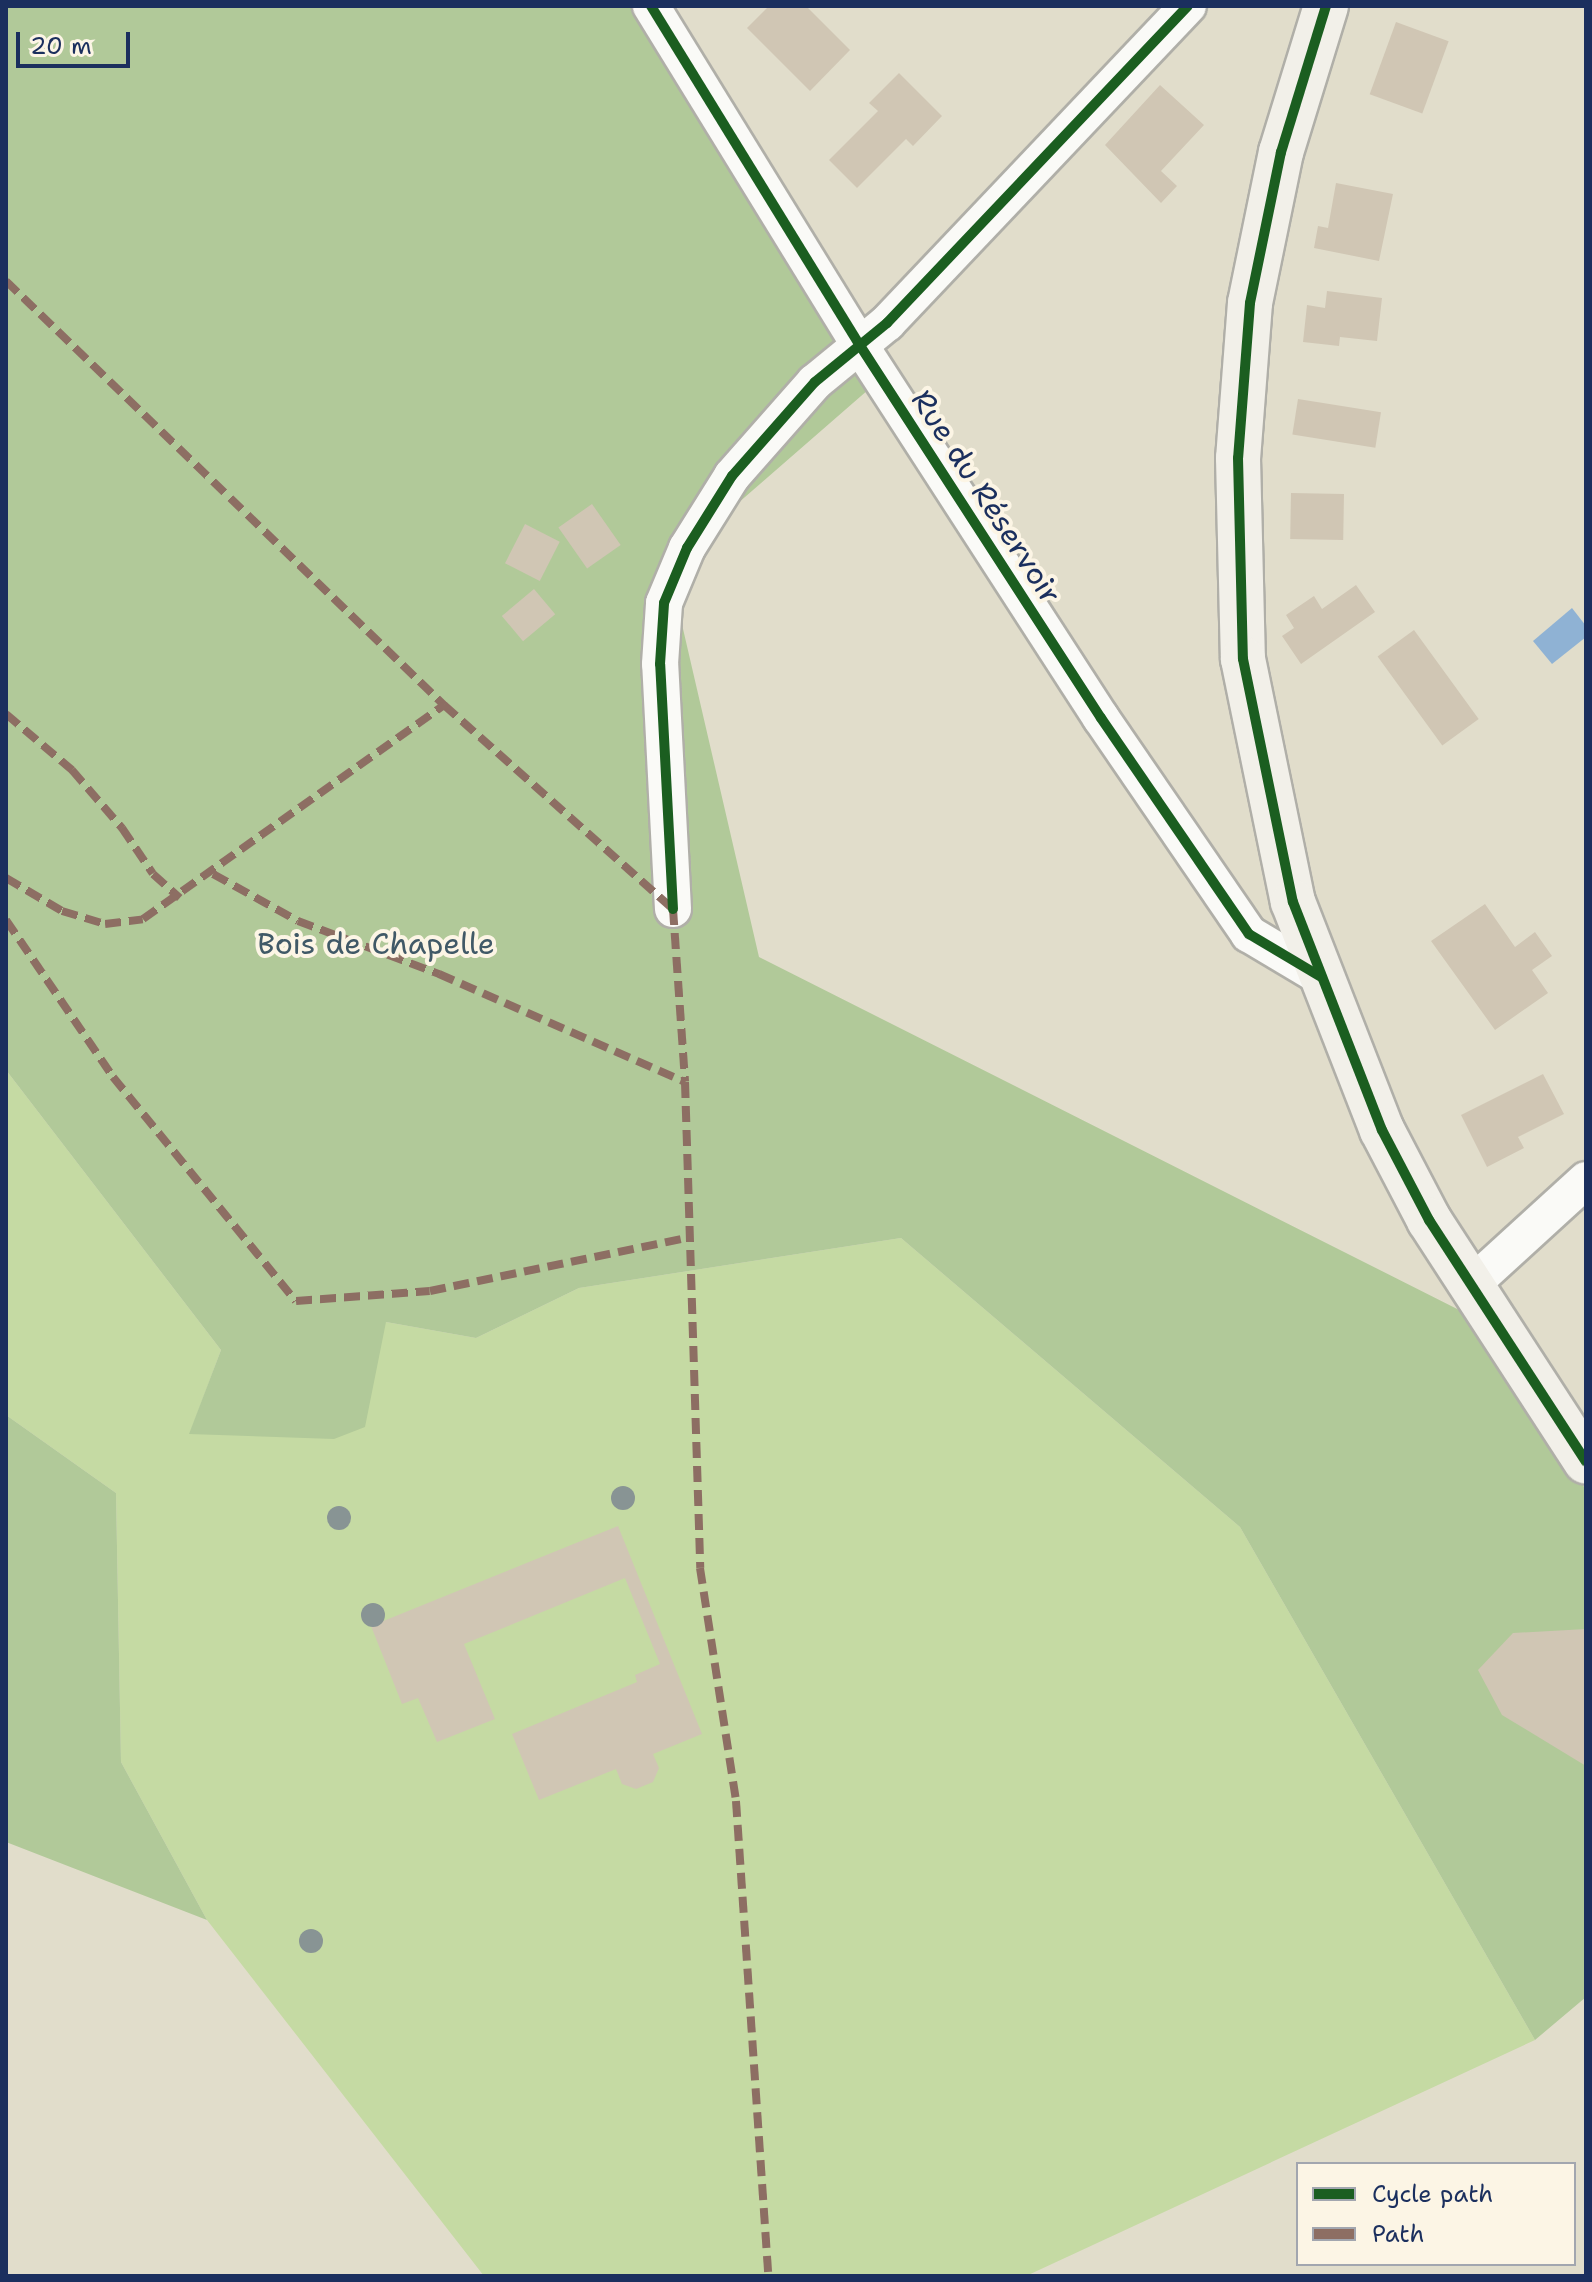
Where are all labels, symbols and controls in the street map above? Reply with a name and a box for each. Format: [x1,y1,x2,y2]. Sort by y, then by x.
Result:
scale bar [20,16,134,66]
text: 20 m [30,30,92,62]
street label: Rue du Réservoir [904,383,1068,611]
park label: Bois de Chapelle [257,926,495,962]
legend [1296,2162,1576,2266]
text: Cycle path [1372,2178,1493,2210]
text: Path [1372,2218,1424,2250]

